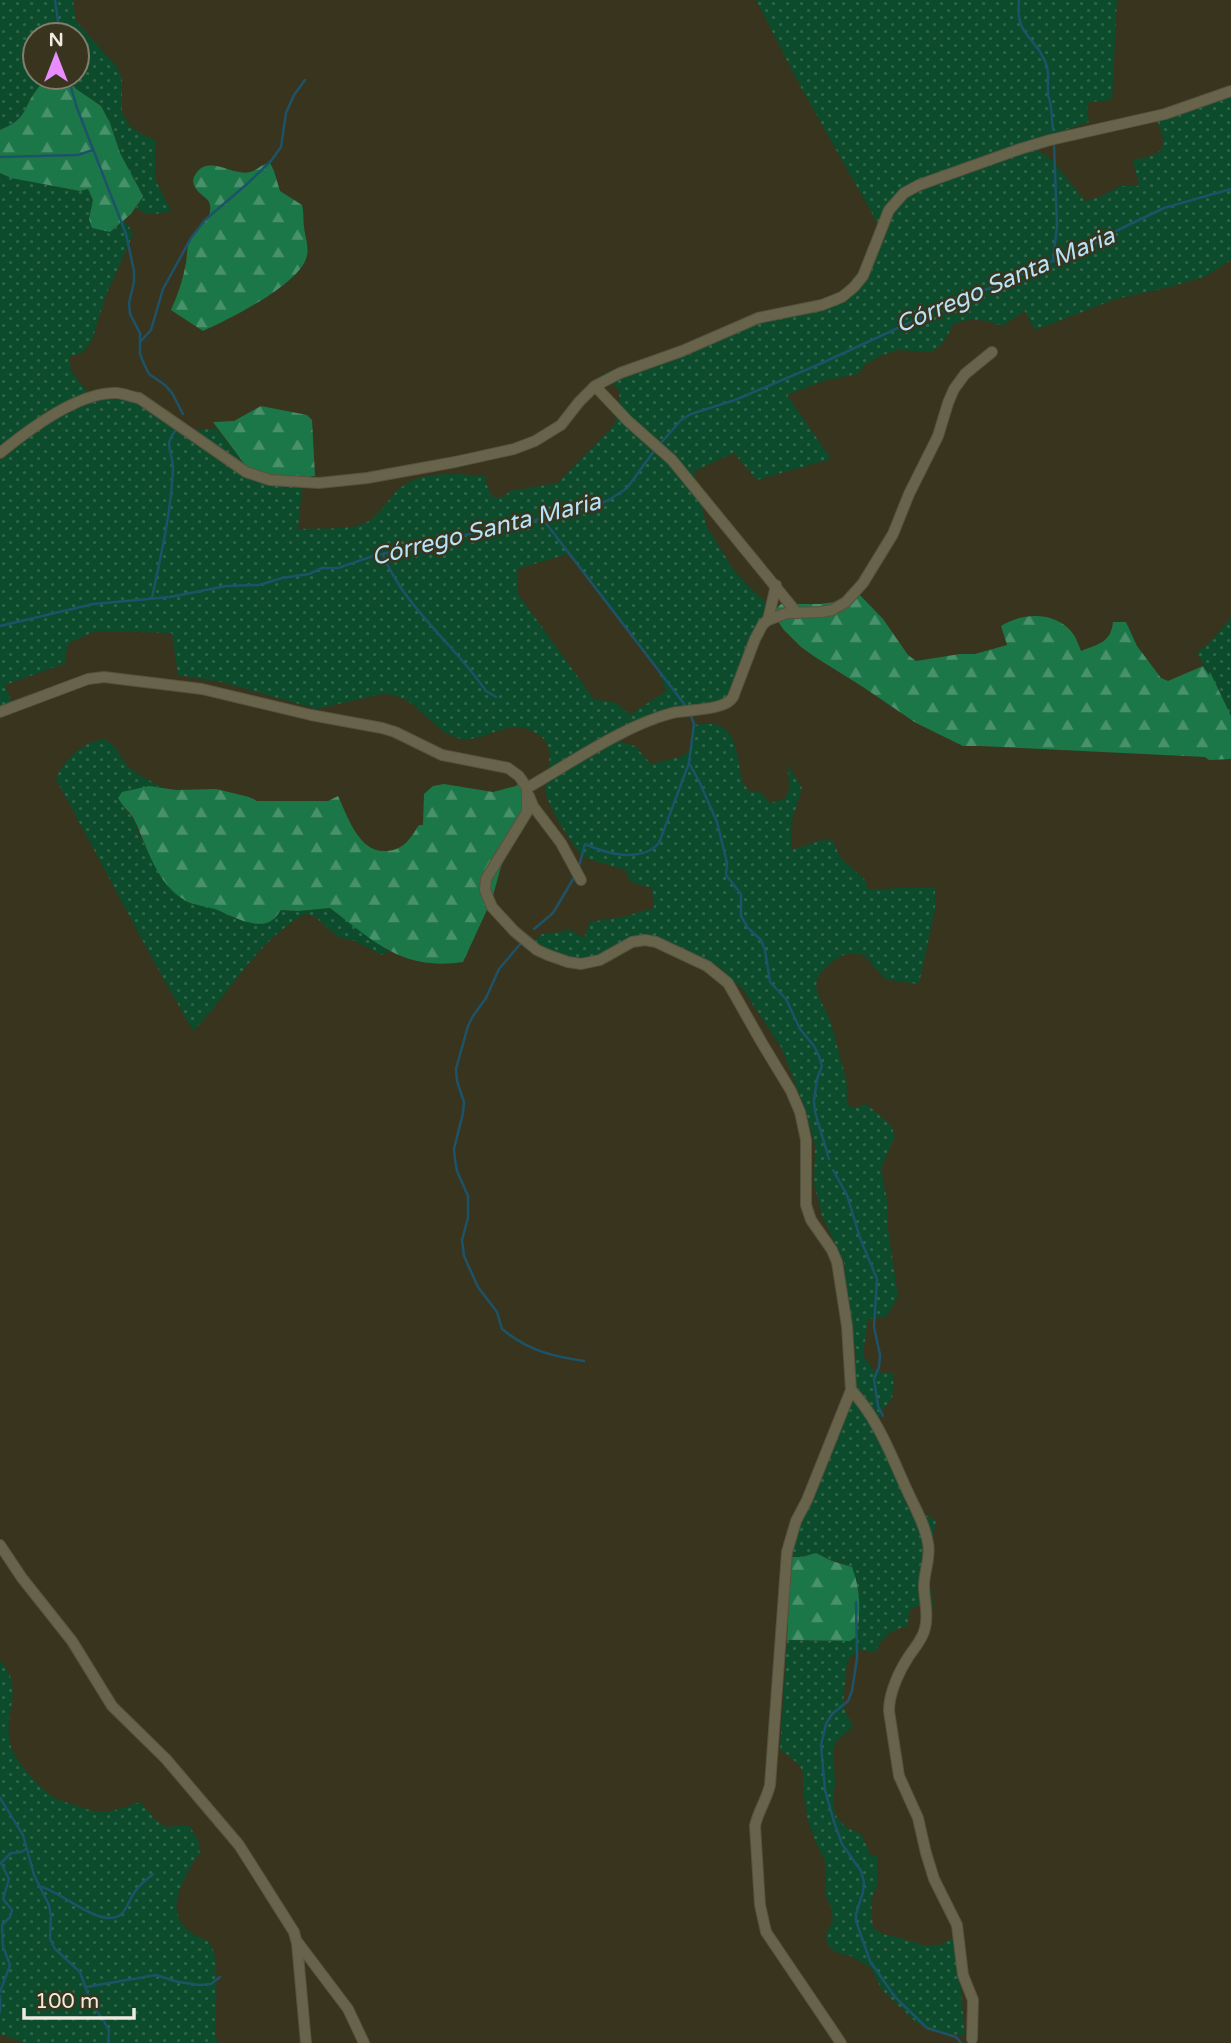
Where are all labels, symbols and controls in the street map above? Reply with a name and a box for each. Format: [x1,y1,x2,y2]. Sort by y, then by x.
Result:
north arrow [21,21,91,91]
text: N [48,29,64,51]
water label: Córrego Santa Maria [891,221,1120,340]
water label: Córrego Santa Maria [368,487,604,572]
scale bar [24,1976,135,2020]
text: 100 m [35,1989,99,2014]

